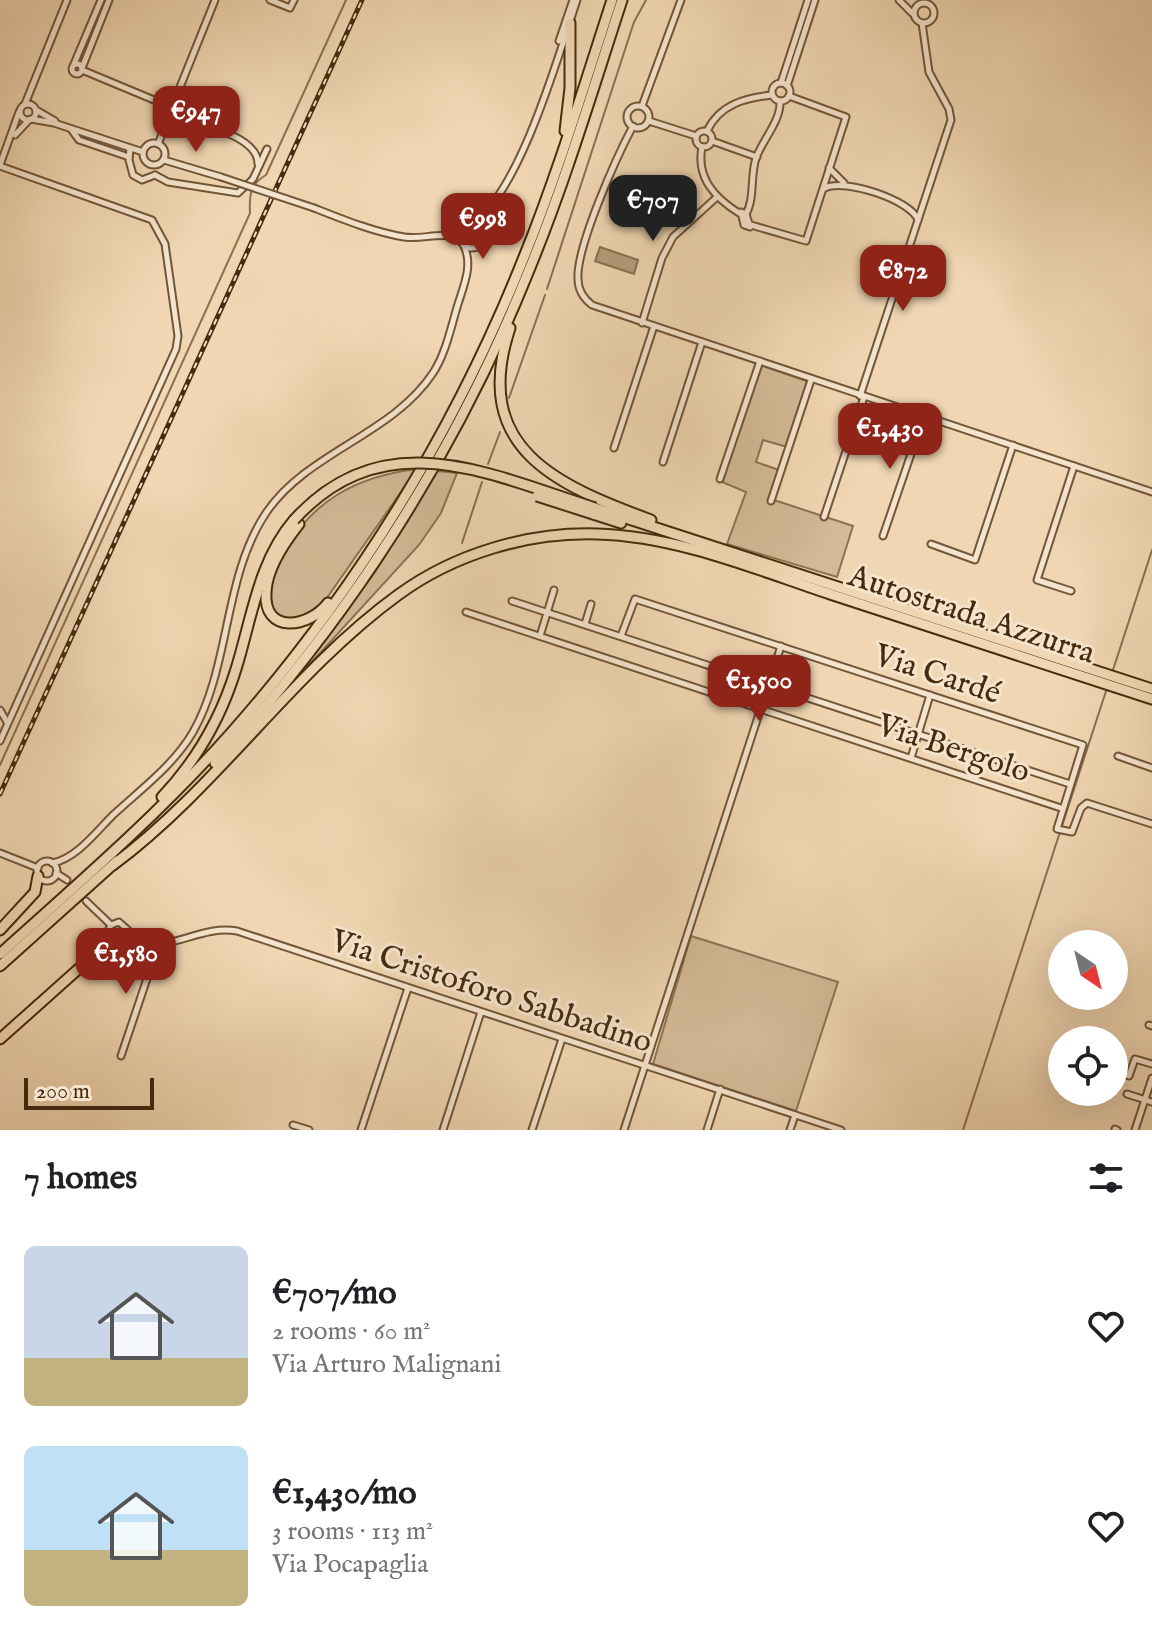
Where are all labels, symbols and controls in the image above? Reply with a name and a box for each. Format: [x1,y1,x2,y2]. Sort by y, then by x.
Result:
pin: €947 [149,86,243,154]
text: €947 [171,95,221,128]
pin: €707 [606,175,700,243]
text: €707 [627,184,679,217]
pin: €998 [436,193,530,261]
text: €998 [459,202,507,235]
pin: €872 [856,245,950,313]
text: €872 [878,254,928,287]
pin: €1,430 [825,403,955,471]
text: €1,430 [856,412,924,445]
street label: Autostrada Azzurra [842,556,1100,675]
street label: Via Cardé [868,635,1006,715]
pin: €1,500 [694,655,824,723]
text: €1,500 [726,664,792,697]
street label: Via Bergolo [871,705,1035,793]
street label: Via Cristoforo Sabbadino [324,921,657,1064]
pin: €1,580 [61,928,191,996]
north arrow [1048,930,1128,1010]
map controls [1048,930,1128,1106]
text: €1,580 [94,937,158,970]
button: locate [1048,1026,1128,1106]
scale bar [24,1074,154,1110]
text: 200 m [36,1078,90,1106]
icon: filters [1084,1156,1128,1200]
text: 7 homes [24,1157,137,1200]
text: €707/mo [272,1272,396,1315]
icon: home [88,1278,184,1374]
icon: heart [1084,1304,1128,1348]
text: 2 rooms · 60 m² [272,1315,431,1348]
text: Via Arturo Malignani [272,1348,501,1381]
text: €1,430/mo [272,1472,417,1515]
icon: home [88,1478,184,1574]
icon: heart [1084,1504,1128,1548]
text: 3 rooms · 113 m² [272,1515,433,1548]
text: Via Pocapaglia [272,1548,429,1581]

